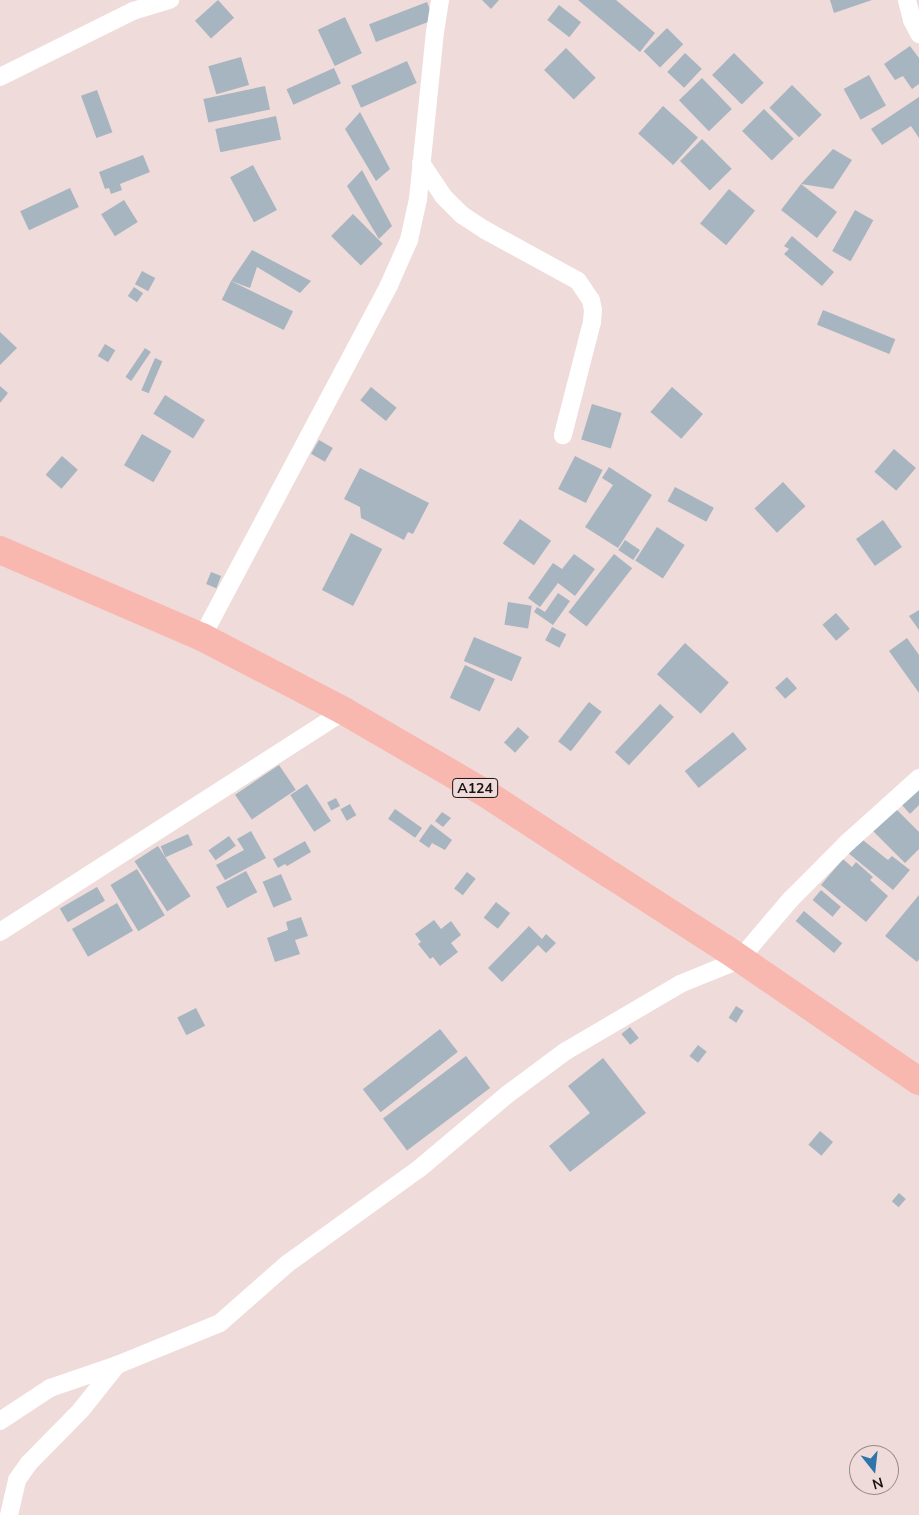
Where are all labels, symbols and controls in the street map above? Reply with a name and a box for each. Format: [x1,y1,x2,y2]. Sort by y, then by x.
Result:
road number: A124 [451,776,499,800]
north arrow [849,1445,899,1495]
text: N [870,1473,885,1494]

